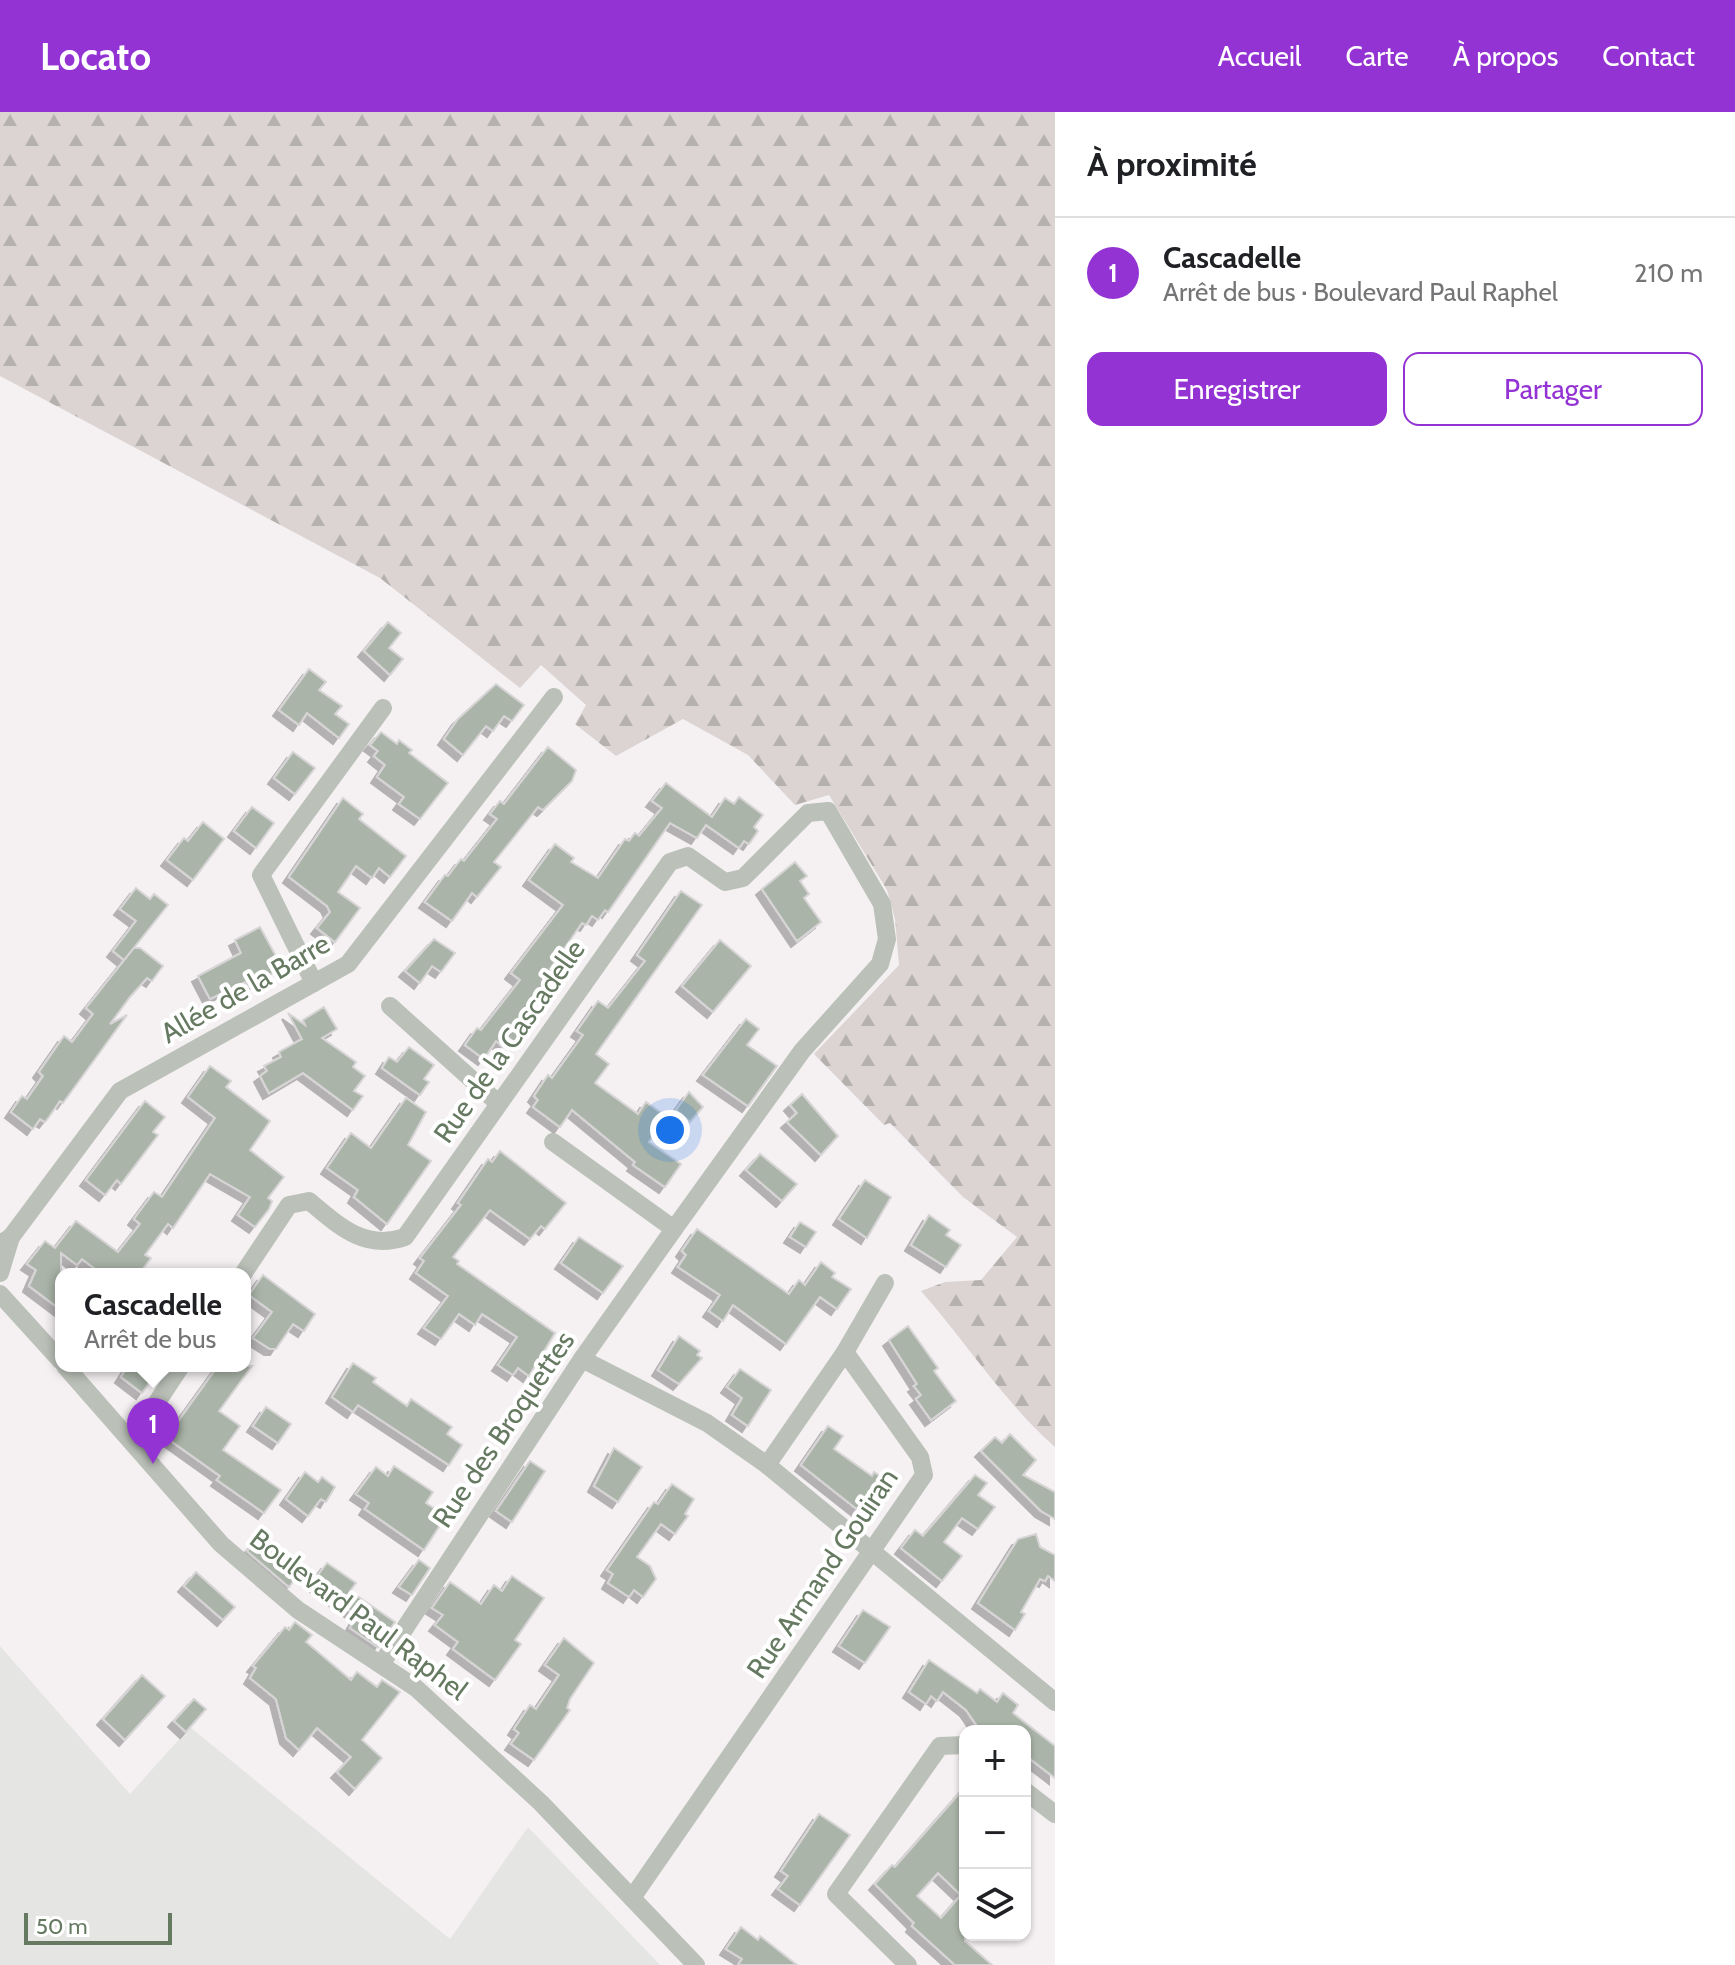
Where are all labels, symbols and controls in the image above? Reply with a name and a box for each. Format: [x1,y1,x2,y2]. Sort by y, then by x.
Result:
text: Locato [40,33,151,80]
text: Accueil [1218,39,1301,73]
text: Carte [1345,39,1409,73]
text: À propos [1453,39,1558,73]
text: Contact [1602,39,1695,73]
text: À proximité [1087,143,1257,185]
text: Cascadelle [1163,239,1301,276]
text: 1 [1108,257,1118,289]
text: 210 m [1634,257,1703,289]
text: Arrêt de bus · Boulevard Paul Raphel [1163,276,1558,308]
button: Enregistrer [1087,352,1387,426]
button: Partager [1403,352,1703,426]
street label: Allée de la Barre [154,926,336,1050]
street label: Rue de la Cascadelle [426,933,592,1149]
your location [650,1110,690,1150]
popup [55,1268,251,1372]
text: Cascadelle [84,1286,222,1323]
text: Arrêt de bus [84,1323,216,1355]
street label: Rue des Broquettes [425,1324,581,1534]
pin: 1 [127,1398,179,1464]
street label: Rue Armand Gouiran [739,1462,905,1684]
street label: Boulevard Paul Raphel [244,1521,475,1707]
map controls [959,1725,1031,1941]
button: + [959,1725,1031,1797]
button: − [959,1797,1031,1869]
button: layers [959,1869,1031,1941]
scale bar [24,1909,172,1945]
text: 50 m [36,1913,88,1940]

